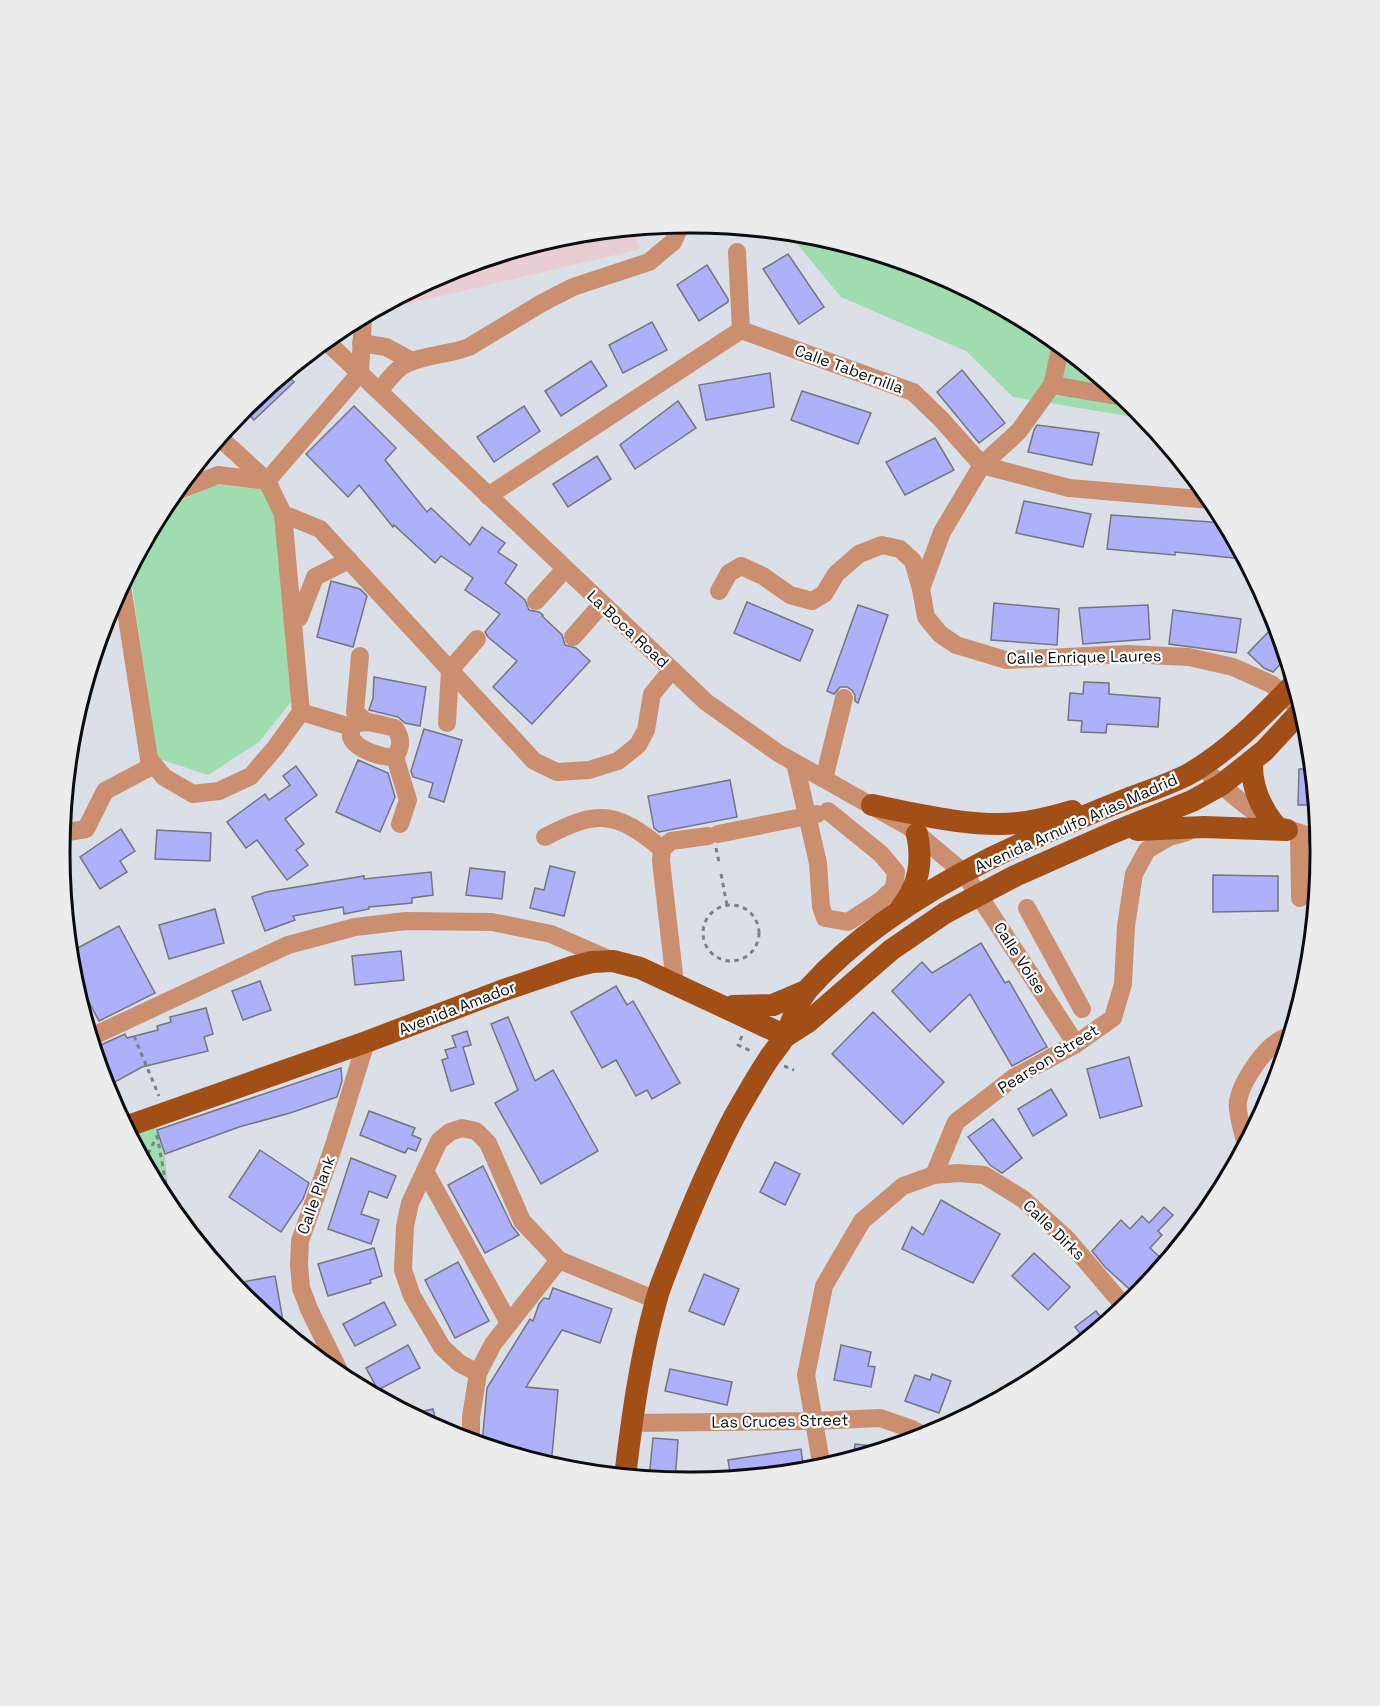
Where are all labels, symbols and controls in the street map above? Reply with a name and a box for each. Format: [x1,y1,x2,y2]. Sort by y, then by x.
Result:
street label: Calle Tabernilla [792,340,906,398]
street label: La Boca Road [583,586,673,672]
street label: Calle Enrique Laures [1007,645,1161,669]
street label: Avenida Arnulfo Arias Madrid [971,769,1181,877]
street label: Calle Voise [989,918,1051,998]
street label: Avenida Amador [395,976,519,1040]
street label: Pearson Street [994,1020,1102,1098]
street label: Calle Plank [292,1152,340,1237]
street label: Calle Dirks [1019,1195,1089,1265]
street label: Las Cruces Street [711,1409,849,1433]

